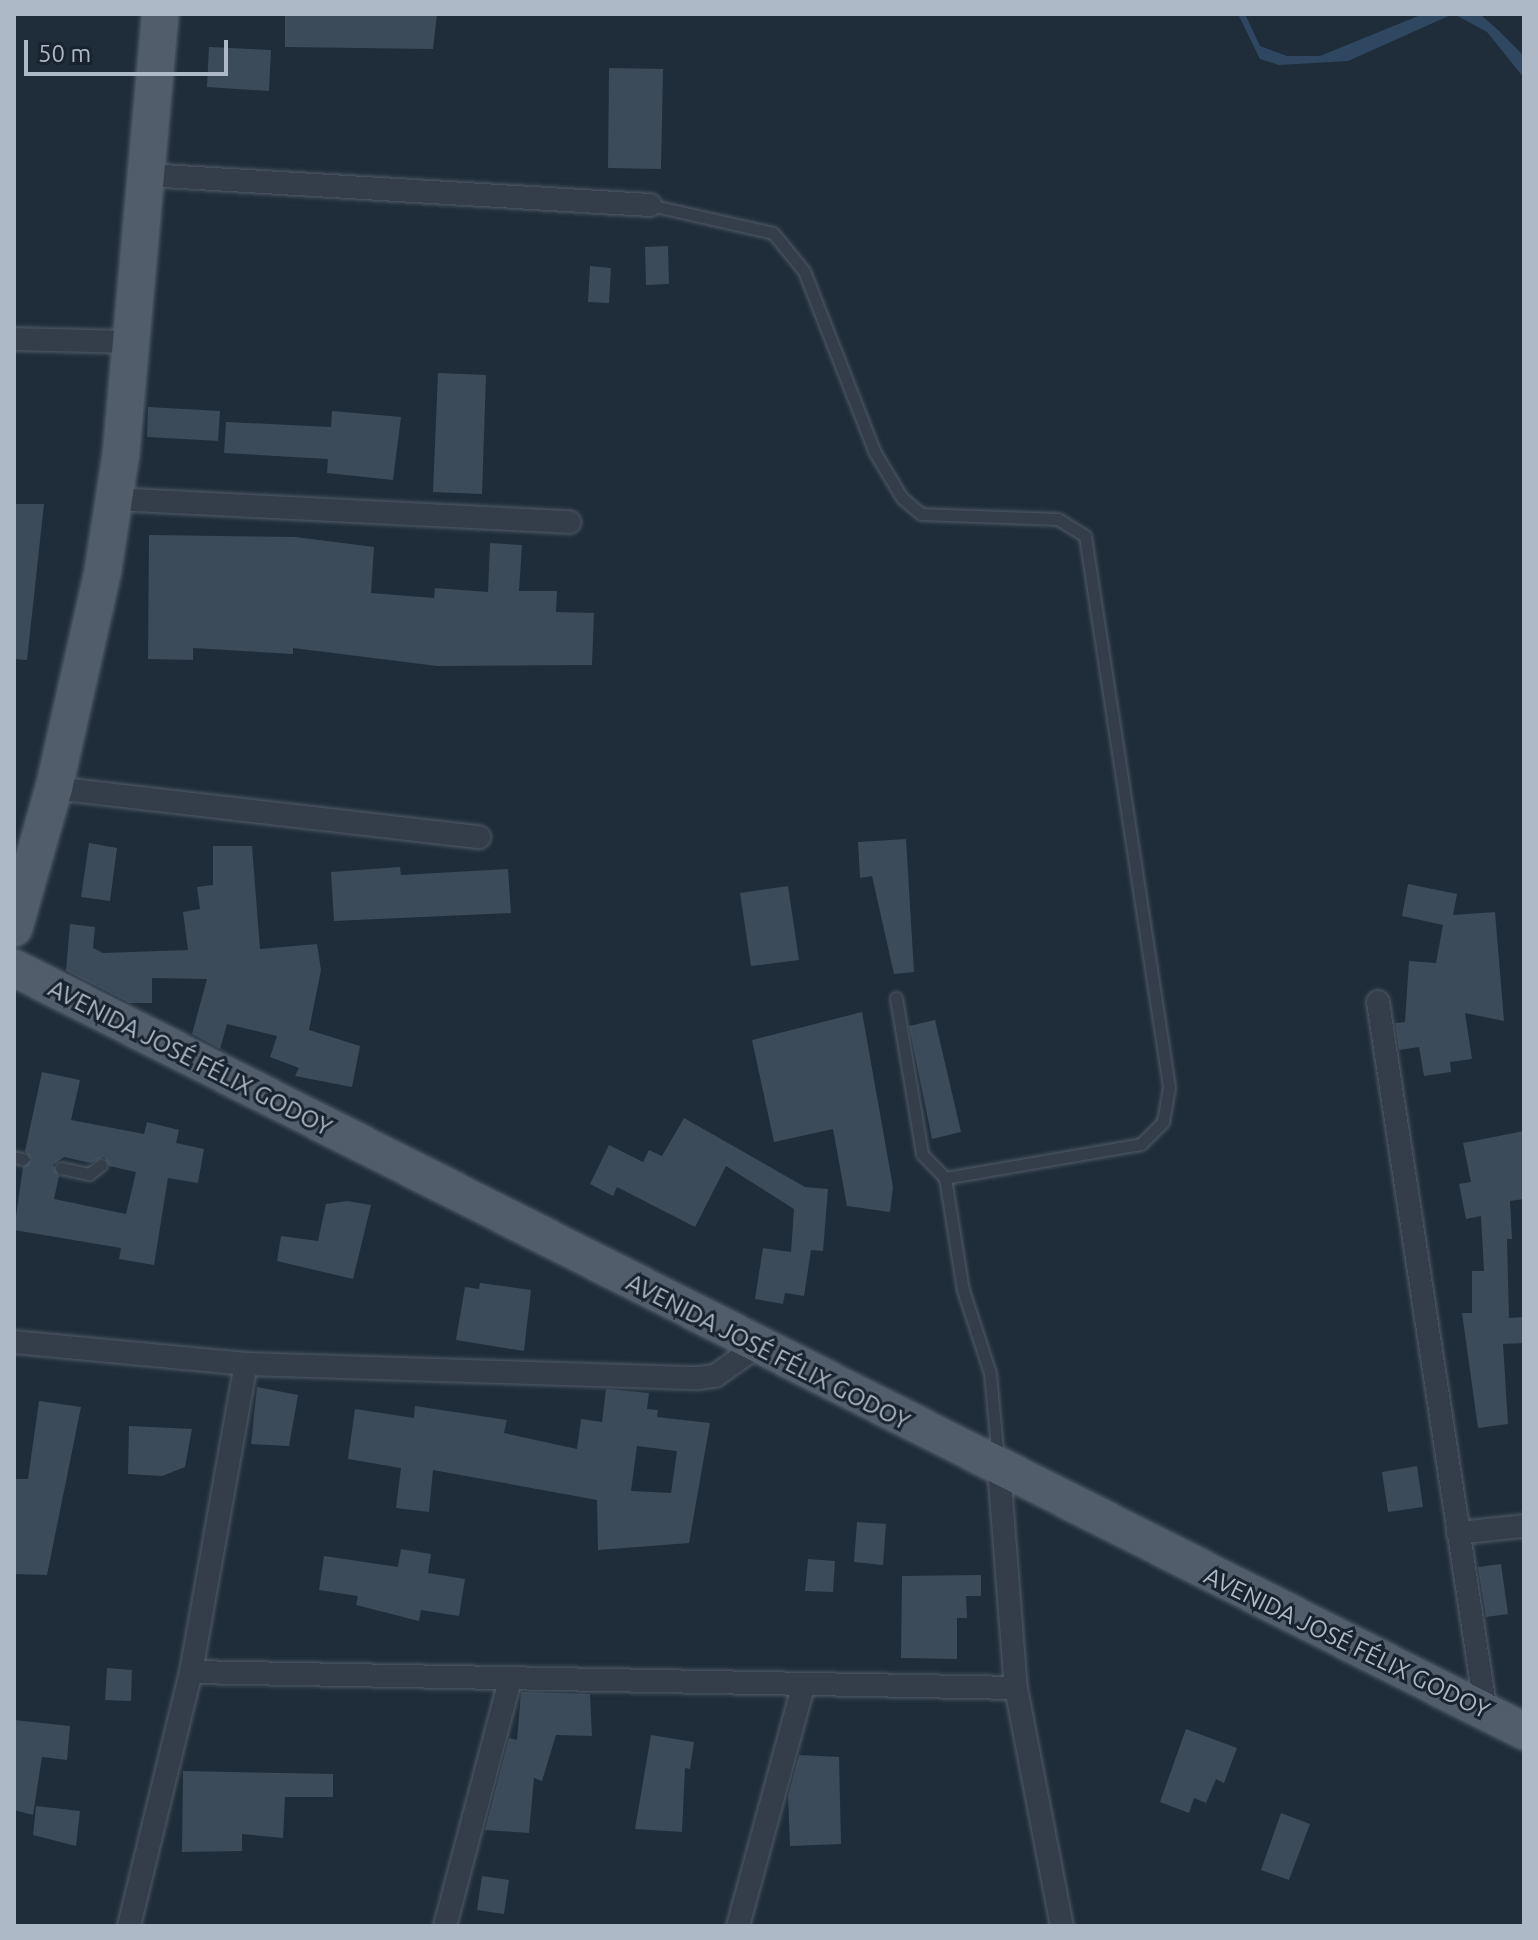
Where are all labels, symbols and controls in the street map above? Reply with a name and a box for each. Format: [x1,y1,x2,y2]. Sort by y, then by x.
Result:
scale bar [28,24,232,74]
text: 50 m [38,40,91,67]
street label: AVENIDA JOSÉ FÉLIX GODOY [44,974,336,1142]
street label: AVENIDA JOSÉ FÉLIX GODOY [622,1268,914,1436]
street label: AVENIDA JOSÉ FÉLIX GODOY [1200,1561,1494,1725]

